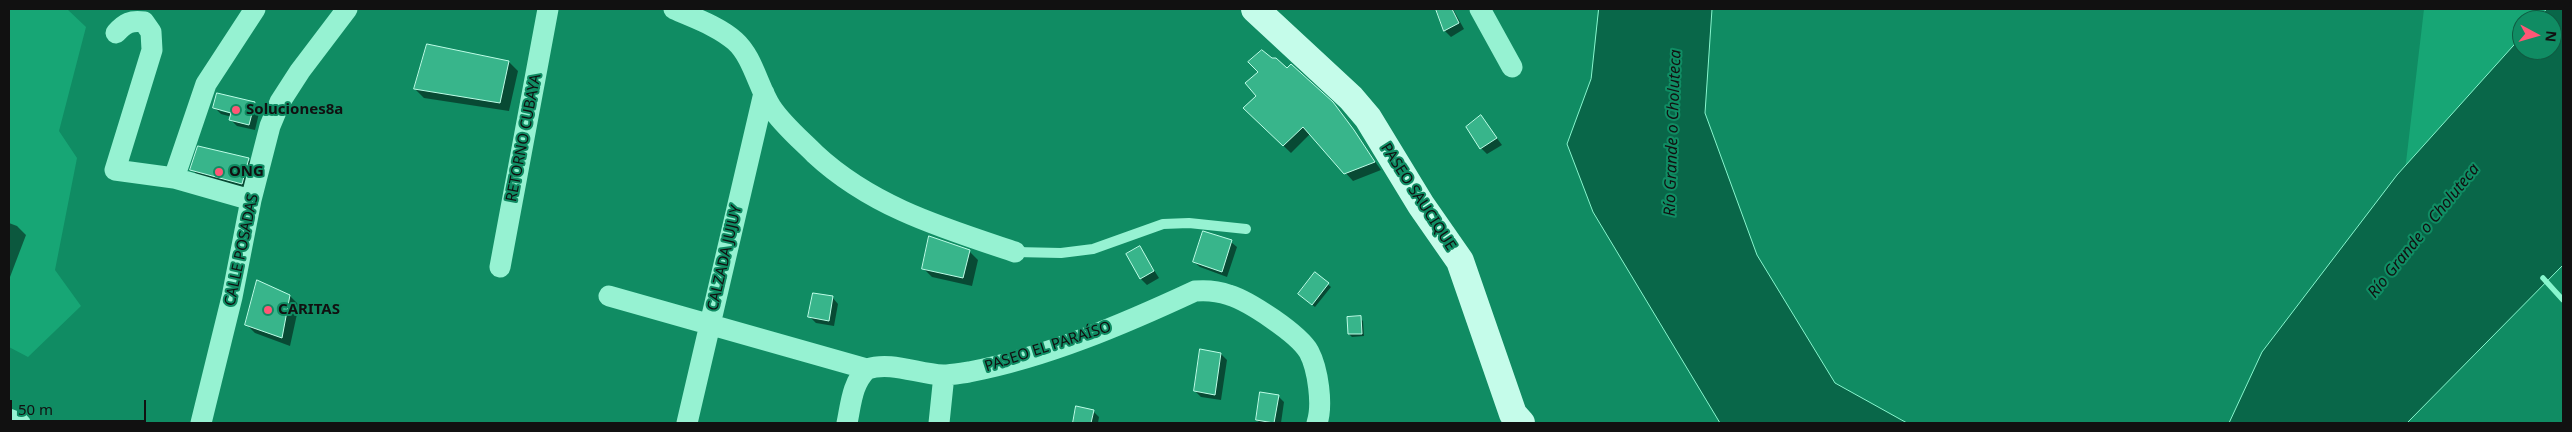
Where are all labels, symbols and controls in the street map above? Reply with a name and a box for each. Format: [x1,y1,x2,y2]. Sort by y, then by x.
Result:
north arrow [2512,10,2562,60]
text: N [2541,30,2561,43]
water label: Río Grande o Choluteca [1660,49,1686,217]
street label: RETORNO CUBAYA [503,73,545,203]
place label: Soluciones8a [246,101,343,119]
marker: Soluciones8a [230,104,242,116]
street label: PASEO SAUCIQUE [1377,140,1459,254]
water label: Río Grande o Choluteca [2364,160,2484,302]
place label: ONG [229,163,264,181]
marker: ONG [213,166,225,178]
street label: CALLE POSADAS [221,192,263,308]
street label: CALZADA JUJUY [704,203,746,313]
place label: CARITAS [278,301,340,319]
marker: CARITAS [262,304,274,316]
street label: PASEO EL PARAÍSO [982,318,1114,376]
scale bar [12,390,149,422]
text: 50 m [18,399,53,419]

